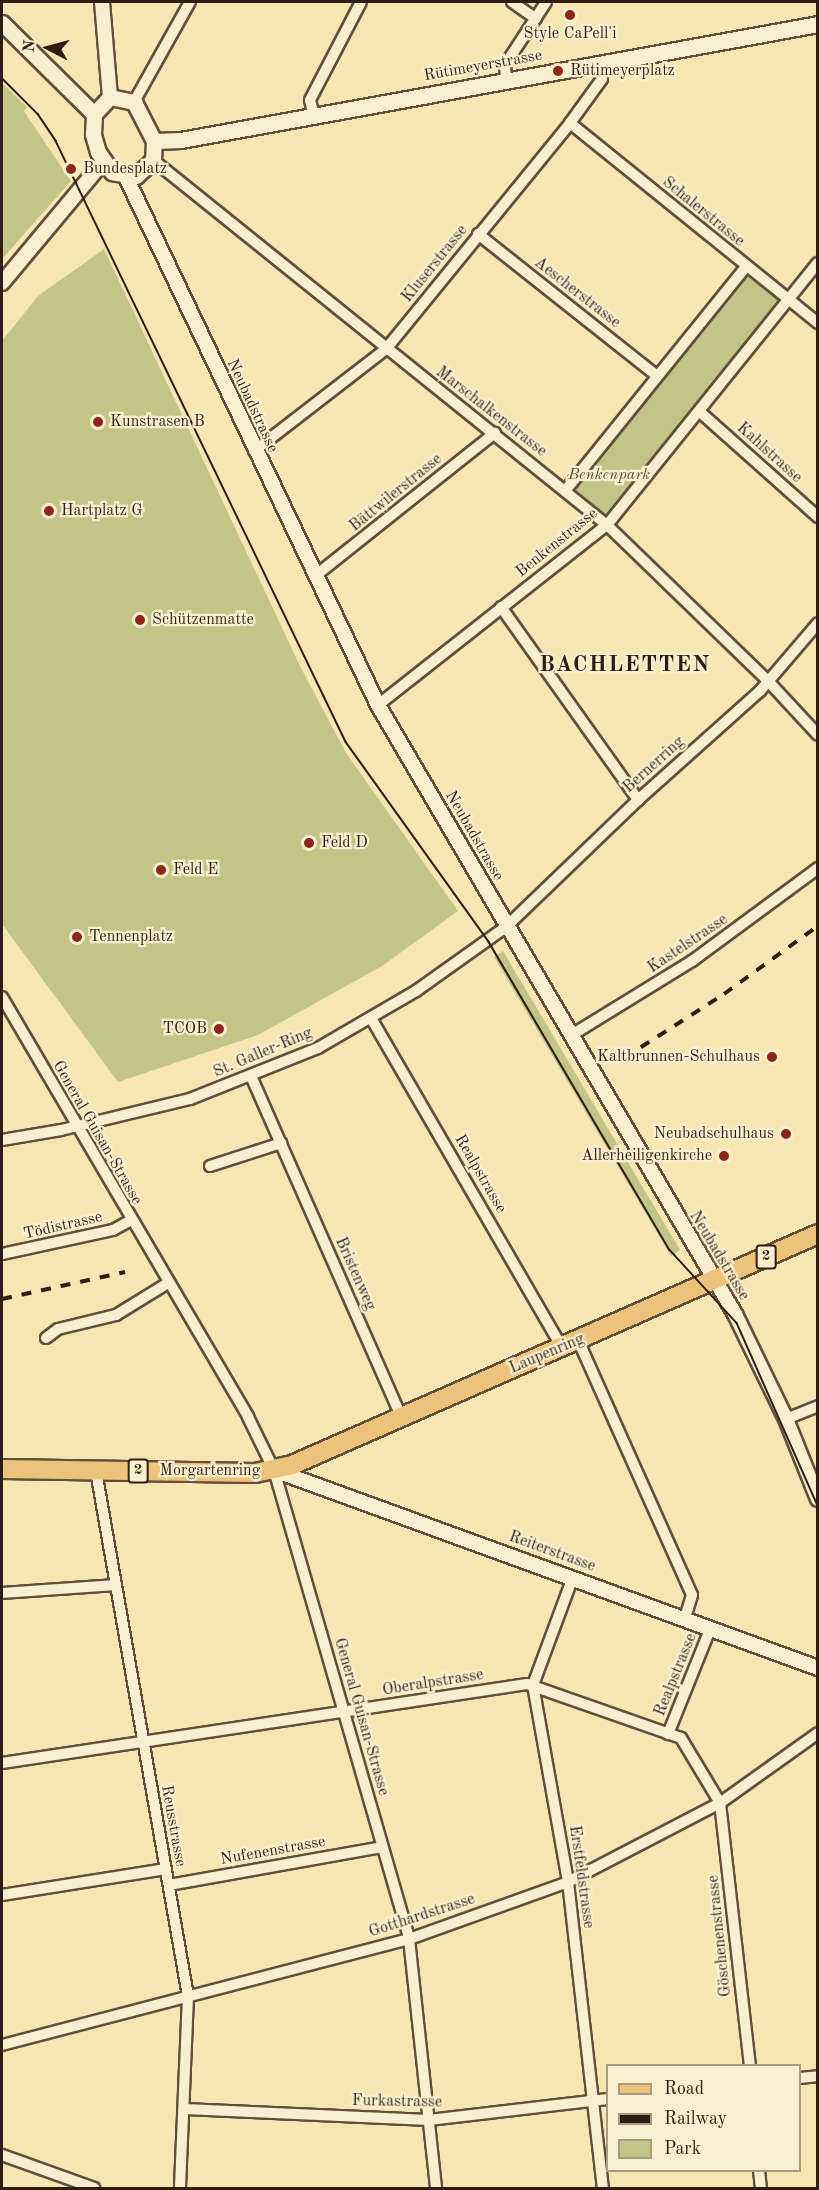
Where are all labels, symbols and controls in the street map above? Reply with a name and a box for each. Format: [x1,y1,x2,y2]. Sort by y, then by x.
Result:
marker: Style CaPell'i [563,8,577,22]
north arrow [18,18,78,78]
place label: Style CaPell'i [524,24,616,44]
text: N [22,39,39,53]
street label: Rütimeyerstrasse [422,46,544,86]
place label: Rütimeyerplatz [570,61,675,81]
marker: Rütimeyerplatz [551,64,565,78]
place label: Bundesplatz [83,159,167,179]
marker: Bundesplatz [64,162,78,176]
street label: Schalerstrasse [658,173,748,251]
street label: Kluserstrasse [398,221,472,307]
street label: Aescherstrasse [530,253,624,333]
street label: Neubadstrasse [222,356,282,456]
street label: Marschalkenstrasse [432,363,550,461]
place label: Kunstrasen B [110,412,205,432]
marker: Kunstrasen B [91,415,105,429]
street label: Kahlstrasse [732,419,806,487]
street label: Bättwilerstrasse [346,450,446,536]
park label: Benkenpark [568,465,650,485]
place label: Hartplatz G [61,501,143,521]
marker: Hartplatz G [42,504,56,518]
street label: Benkenstrasse [512,504,602,582]
place label: Schützenmatte [152,610,254,630]
marker: Schützenmatte [133,613,147,627]
district label: BACHLETTEN [539,653,711,679]
street label: Bernerring [619,733,689,797]
street label: Neubadstrasse [440,787,508,885]
place label: Feld D [321,833,368,853]
marker: Feld D [302,836,316,850]
place label: Feld E [173,860,218,880]
marker: Feld E [154,863,168,877]
street label: Kastelstrasse [644,910,732,978]
place label: Tennenplatz [89,927,173,947]
marker: Tennenplatz [70,930,84,944]
place label: TCOB [163,1019,207,1039]
marker: TCOB [212,1022,226,1036]
street label: St. Galler-Ring [211,1024,315,1082]
place label: Kaltbrunnen-Schulhaus [597,1047,760,1067]
marker: Kaltbrunnen-Schulhaus [765,1050,779,1064]
street label: General Guisan-Strasse [48,1058,146,1208]
place label: Neubadschulhaus [654,1124,774,1144]
marker: Neubadschulhaus [779,1127,793,1141]
street label: Realpstrasse [450,1131,510,1217]
place label: Allerheiligenkirche [581,1146,712,1166]
marker: Allerheiligenkirche [717,1149,731,1163]
street label: Tödistrasse [22,1208,104,1244]
street label: Neubadstrasse [685,1208,753,1304]
street label: Bristenweg [330,1234,380,1314]
road number: 2 [756,1245,777,1269]
street label: Laupenring [507,1330,587,1378]
road number: 2 [128,1459,148,1483]
street label: Morgartenring [160,1461,260,1481]
street label: Reiterstrasse [506,1527,598,1577]
street label: Realpstrasse [651,1631,701,1719]
street label: General Guisan-Strasse [329,1636,393,1798]
street label: Oberalpstrasse [381,1666,485,1700]
street label: Reusstrasse [156,1784,190,1868]
street label: Erstfeldstrasse [564,1824,598,1930]
street label: Nufenenstrasse [219,1832,327,1870]
street label: Göschenenstrasse [704,1874,736,1998]
street label: Gotthardstrasse [367,1890,477,1942]
legend [606,2064,801,2172]
text: Road [664,2080,704,2098]
street label: Furkastrasse [352,2092,442,2112]
text: Railway [664,2110,727,2128]
text: Park [664,2140,701,2158]

